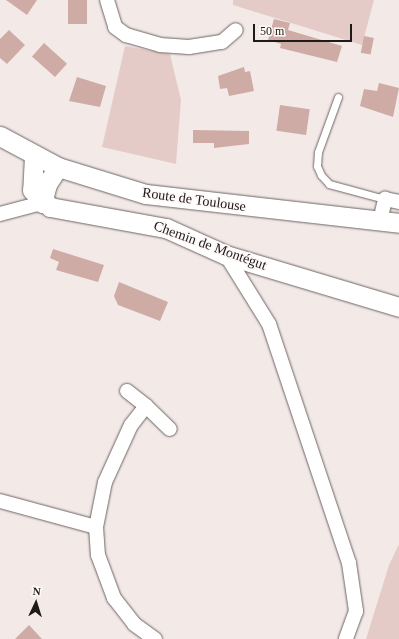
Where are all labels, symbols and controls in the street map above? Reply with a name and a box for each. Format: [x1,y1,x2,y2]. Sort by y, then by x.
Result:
scale bar [255,16,354,42]
text: 50 m [260,24,284,38]
street label: Route de Toulouse [141,184,247,216]
street label: Chemin de Montégut [151,218,269,274]
north arrow [16,583,56,623]
text: N [32,585,41,597]

